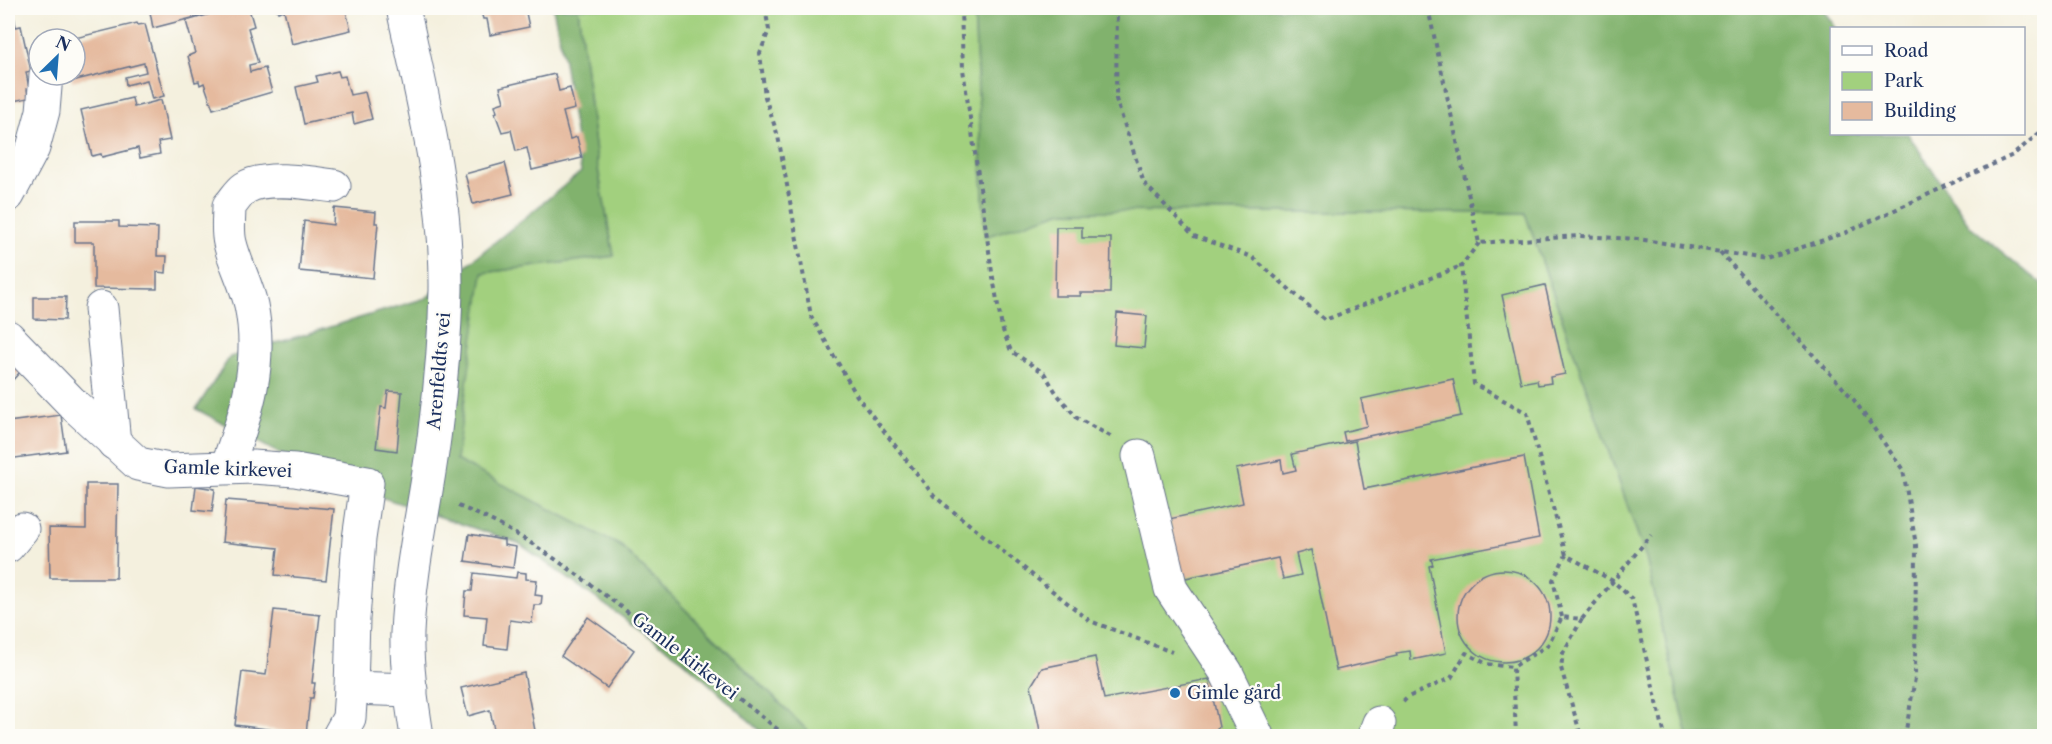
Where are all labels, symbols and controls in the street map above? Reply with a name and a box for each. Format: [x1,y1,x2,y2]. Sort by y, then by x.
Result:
north arrow [27,27,87,87]
legend [1830,27,2025,135]
text: N [53,31,74,55]
text: Road [1884,40,1929,62]
text: Park [1884,70,1925,92]
text: Building [1884,100,1956,122]
street label: Arenfeldts vei [423,311,455,432]
street label: Gamle kirkevei [163,456,293,482]
street label: Gamle kirkevei [628,608,743,705]
place label: Gimle gård [1187,682,1281,704]
marker: Gimle gård [1168,686,1182,700]

